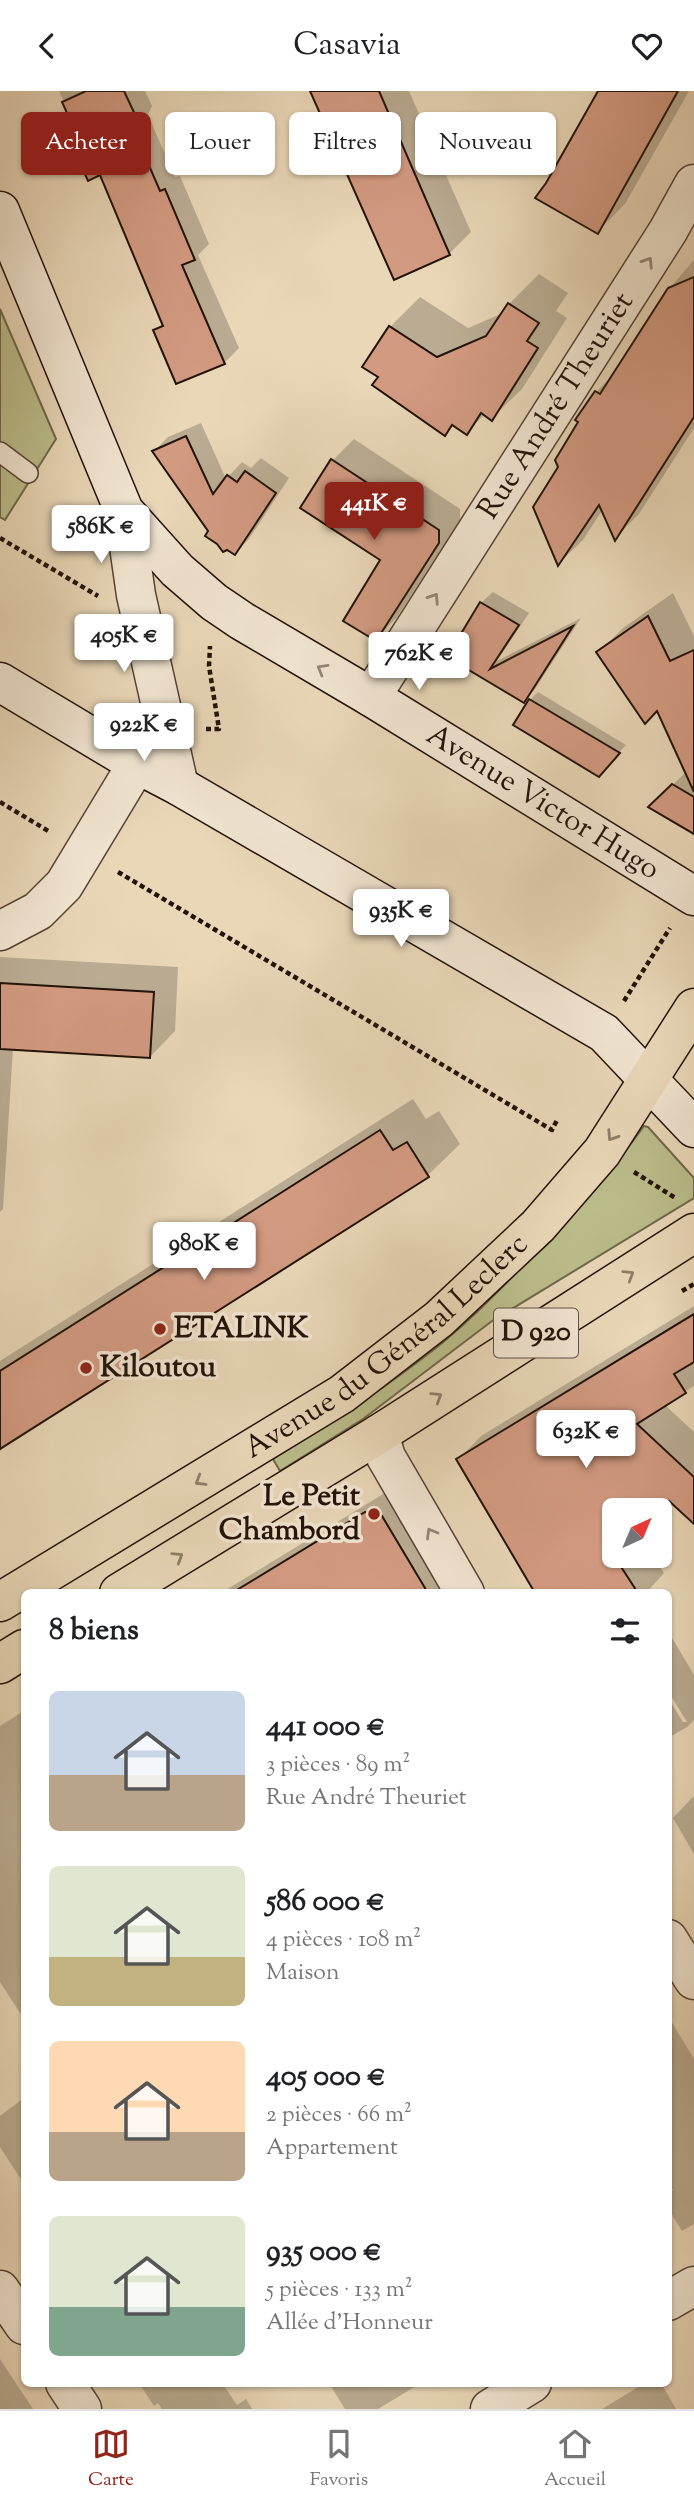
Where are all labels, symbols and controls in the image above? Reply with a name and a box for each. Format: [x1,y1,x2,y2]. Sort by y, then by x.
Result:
text: Casavia [293,23,401,69]
icon: back [28,27,66,65]
icon: heart [628,27,666,65]
chip: Acheter [21,112,151,175]
chip: Louer [165,112,275,175]
chip: Filtres [289,112,401,175]
chip: Nouveau [415,112,556,175]
one-way arrow [640,256,653,269]
street label: Rue André Theuriet [468,284,645,528]
pin: 441K € [317,483,431,542]
text: 441K € [341,488,407,521]
pin: 586K € [44,505,158,565]
text: 586K € [68,511,134,544]
one-way arrow [426,593,438,606]
pin: 405K € [67,615,181,674]
text: 405K € [90,620,158,653]
pin: 762K € [362,633,476,692]
text: 762K € [384,638,454,671]
one-way arrow [317,664,330,677]
pin: 922K € [87,703,201,763]
text: 922K € [110,709,178,742]
street label: Avenue Victor Hugo [418,714,668,891]
pin: 935K € [344,889,458,949]
text: 935K € [369,895,433,928]
one-way arrow [608,1128,621,1141]
pin: 980K € [147,1223,261,1282]
street label: Avenue du Général Leclerc [236,1224,538,1470]
text: 980K € [169,1228,239,1261]
one-way arrow [621,1270,634,1283]
place label: ETALINK [174,1308,309,1351]
road number: D 920 [494,1309,578,1357]
marker: ETALINK [152,1321,168,1337]
place label: Kiloutou [100,1347,217,1390]
marker: Kiloutou [78,1360,94,1376]
one-way arrow [429,1392,442,1405]
pin: 632K € [529,1411,643,1470]
text: 632K € [552,1416,620,1449]
one-way arrow [195,1472,208,1485]
place label: Le Petit Chambord [219,1476,361,1553]
north arrow [602,1498,672,1568]
map controls [602,1498,672,1568]
marker: Le Petit Chambord [366,1506,382,1522]
one-way arrow [426,1528,439,1541]
one-way arrow [170,1553,183,1566]
text: 8 biens [49,1610,139,1653]
icon: filters [606,1612,644,1650]
text: 441 000 € [266,1706,385,1749]
icon: home [105,1719,189,1803]
text: 3 pièces · 89 m² [266,1749,410,1782]
text: Rue André Theuriet [266,1782,467,1815]
text: 586 000 € [266,1881,385,1924]
icon: home [105,1894,189,1978]
text: 4 pièces · 108 m² [266,1924,421,1957]
text: Maison [266,1957,340,1990]
text: 405 000 € [266,2056,386,2099]
icon: home [105,2069,189,2153]
text: 2 pièces · 66 m² [266,2099,412,2132]
text: Appartement [266,2132,398,2165]
text: 935 000 € [266,2231,382,2274]
icon: home [105,2244,189,2328]
text: 5 pièces · 133 m² [266,2274,413,2307]
text: Allée d'Honneur [266,2307,433,2340]
tab: Carte [88,2425,134,2494]
tab: Favoris [310,2425,368,2494]
tab: Accueil [544,2425,606,2494]

